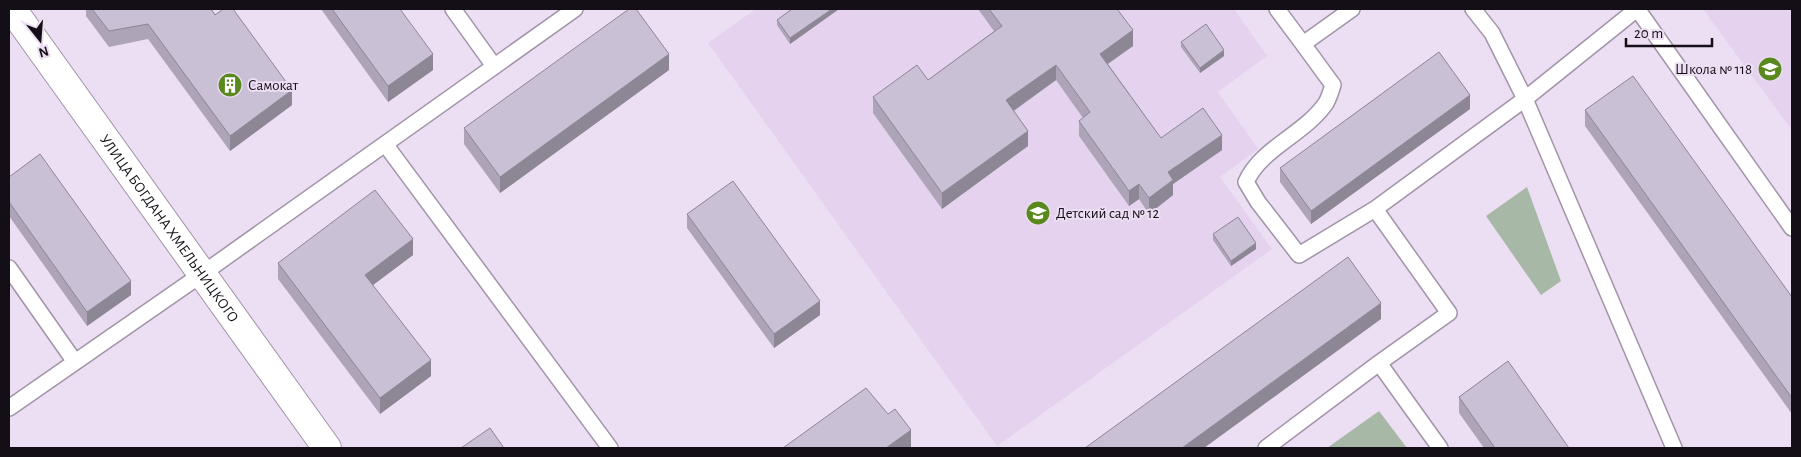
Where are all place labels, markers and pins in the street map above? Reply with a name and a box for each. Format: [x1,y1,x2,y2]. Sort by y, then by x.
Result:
school or university icon: Школа № 118 [1757,56,1783,82]
place label: Школа № 118 [1675,62,1752,77]
building icon: Самокат [217,72,243,98]
place label: Самокат [248,78,299,93]
school or university icon: Детский сад № 12 [1025,200,1051,226]
place label: Детский сад № 12 [1056,206,1159,221]

